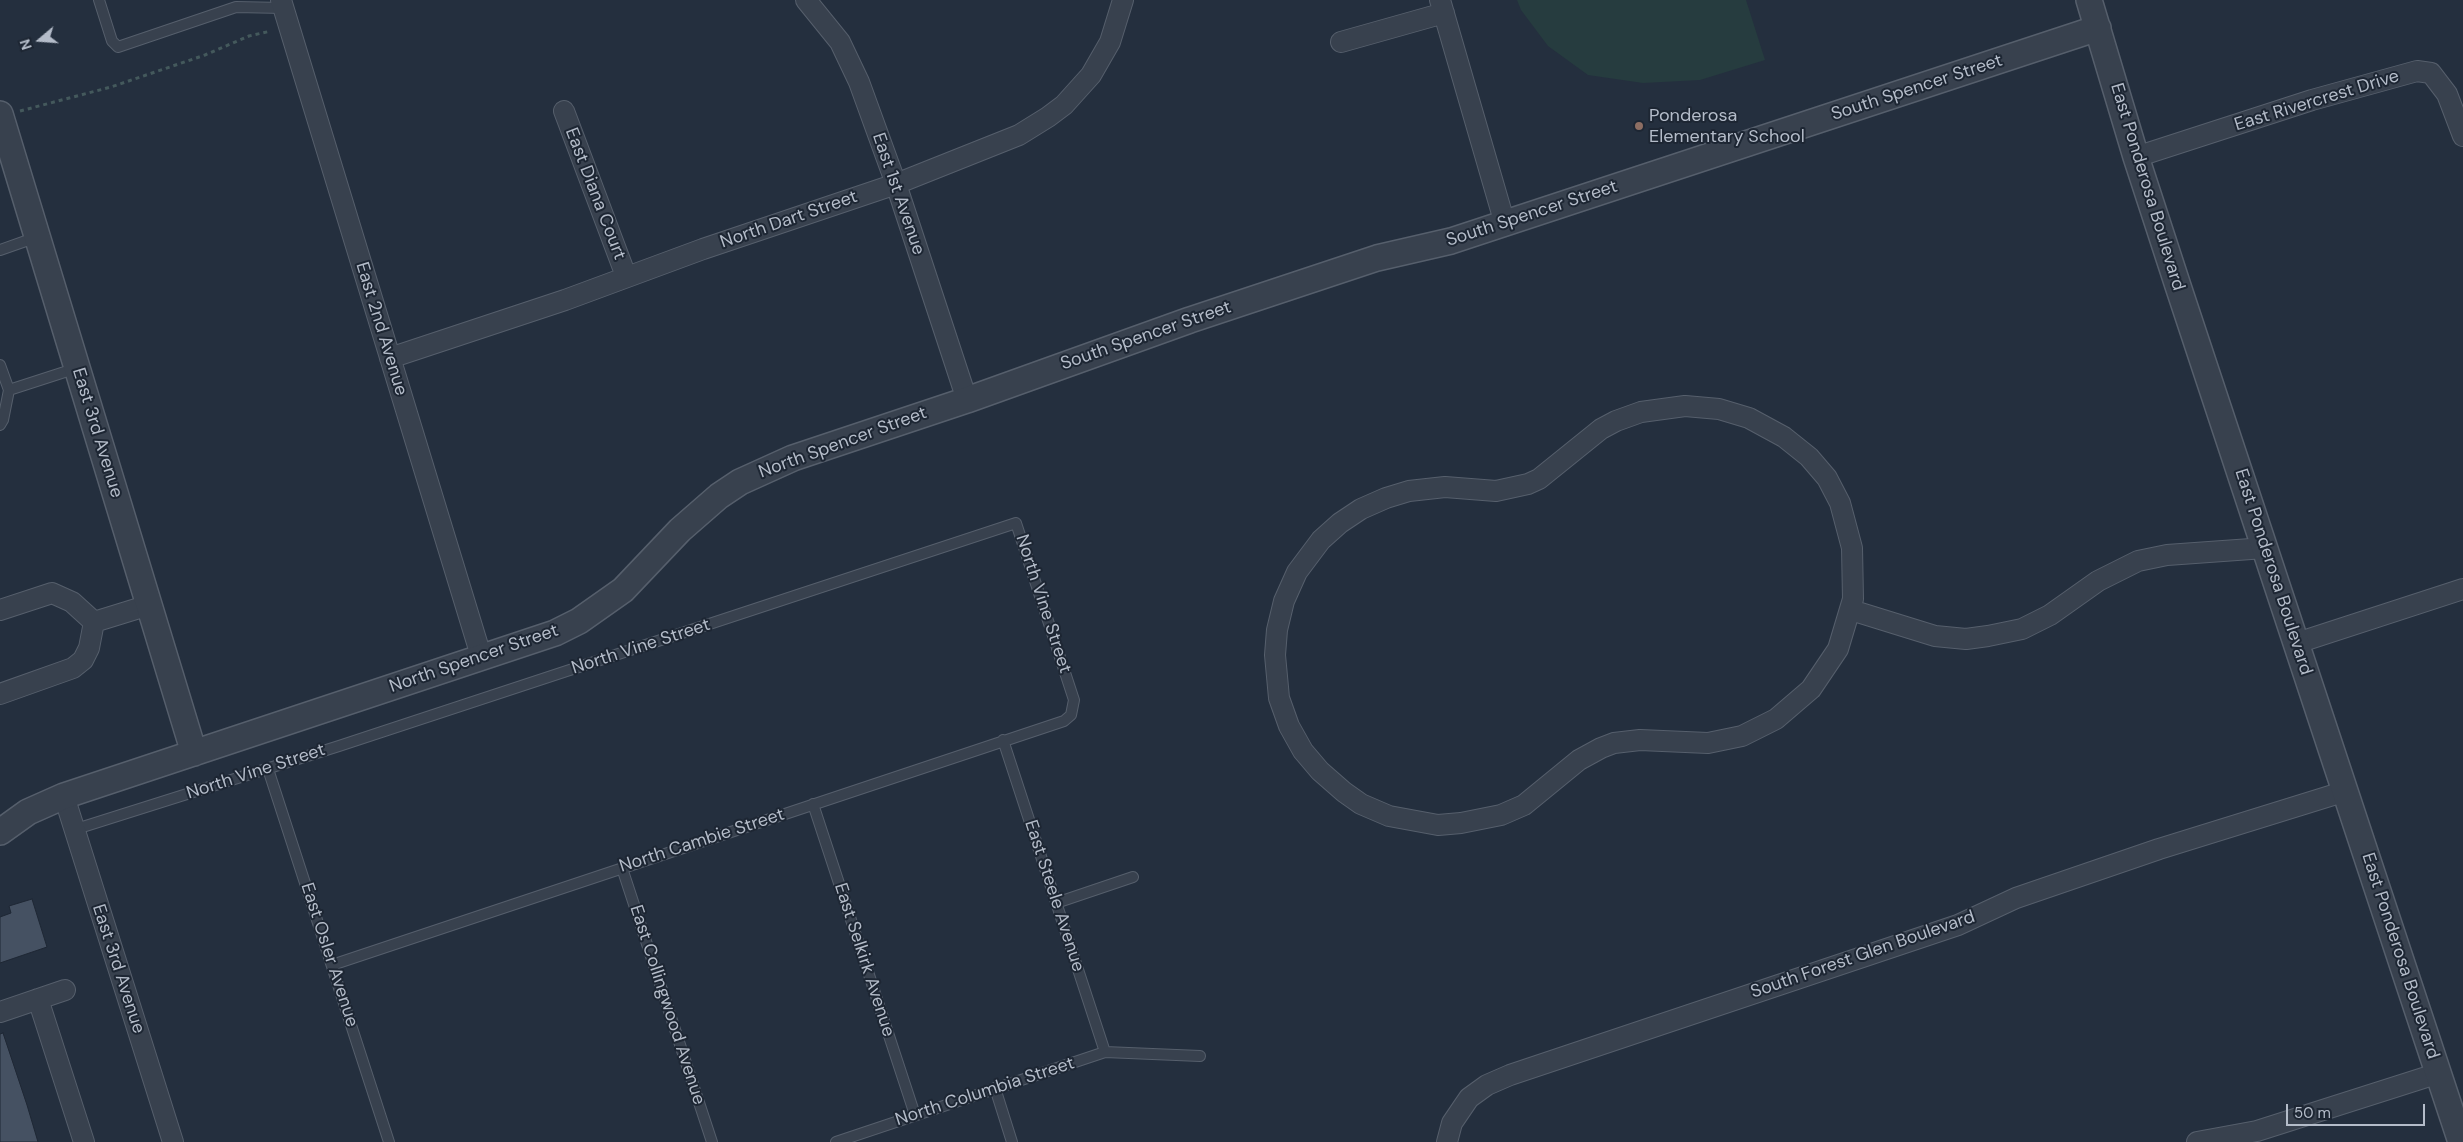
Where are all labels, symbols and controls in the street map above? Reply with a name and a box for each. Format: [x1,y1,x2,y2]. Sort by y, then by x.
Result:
north arrow [15,15,65,65]
text: N [16,37,36,52]
street label: South Spencer Street [1829,50,2005,126]
street label: East Rivercrest Drive [2232,66,2402,136]
street label: East Ponderosa Boulevard [2105,81,2189,293]
place label: Ponderosa Elementary School [1649,105,1805,148]
marker: Ponderosa Elementary School [1633,120,1645,132]
street label: East Diana Court [560,125,630,263]
street label: East 1st Avenue [867,130,929,258]
street label: South Spencer Street [1444,176,1620,252]
street label: North Dart Street [718,186,860,254]
street label: East 2nd Avenue [350,260,412,398]
street label: South Spencer Street [1058,297,1234,375]
street label: East 3rd Avenue [67,365,127,501]
street label: North Spencer Street [756,403,930,483]
street label: East Ponderosa Boulevard [2229,466,2317,678]
street label: North Vine Street [1010,532,1076,676]
street label: North Vine Street [569,614,713,680]
street label: North Spencer Street [387,620,561,698]
street label: North Vine Street [184,739,328,805]
street label: North Cambie Street [617,804,787,878]
street label: East Steele Avenue [1019,817,1089,975]
street label: East Ponderosa Boulevard [2356,850,2444,1062]
street label: East Osler Avenue [296,880,362,1030]
street label: East Selkirk Avenue [829,880,899,1040]
street label: East 3rd Avenue [87,902,149,1036]
street label: East Collingwood Avenue [624,902,710,1108]
street label: South Forest Glen Boulevard [1748,906,1978,1004]
street label: North Columbia Street [893,1053,1077,1131]
scale bar [2288,1094,2427,1126]
text: 50 m [2294,1103,2331,1123]

